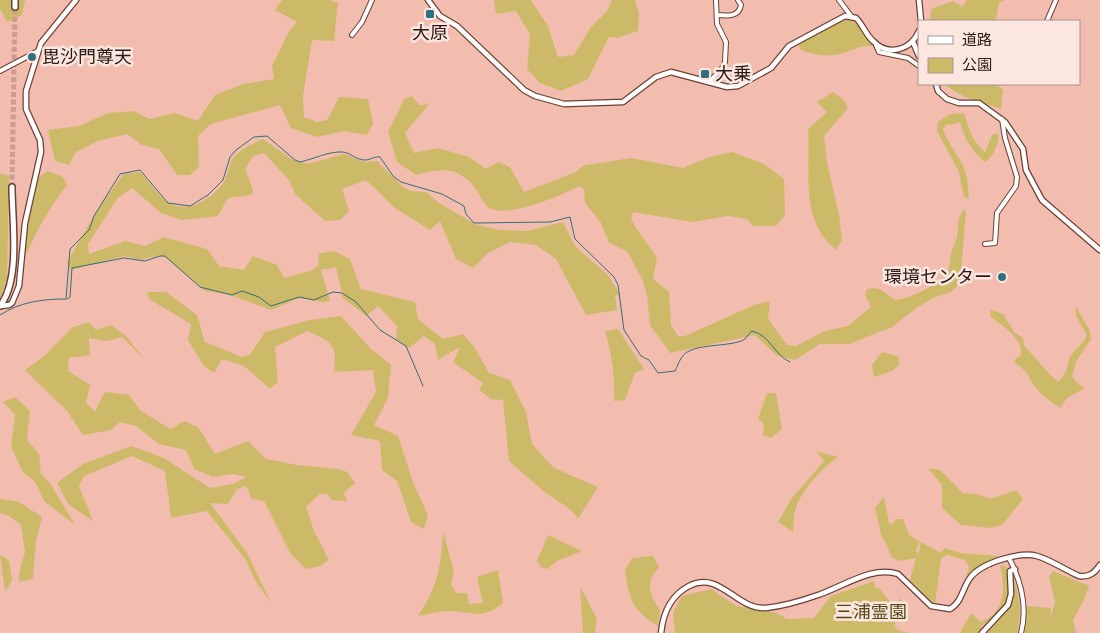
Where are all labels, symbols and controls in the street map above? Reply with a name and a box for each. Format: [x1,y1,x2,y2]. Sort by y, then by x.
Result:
marker: 大原 [424,8,436,20]
legend [918,20,1080,85]
place label: 大原 [412,22,448,43]
text: 道路 [962,31,992,48]
place label: 毘沙門尊天 [42,46,132,67]
marker: 毘沙門尊天 [26,51,38,63]
text: 公園 [962,56,992,73]
place label: 大乗 [715,63,751,84]
marker: 大乗 [699,68,711,80]
place label: 環境センター [884,266,992,287]
marker: 環境センター [996,271,1008,283]
park label: 三浦霊園 [835,601,907,622]

